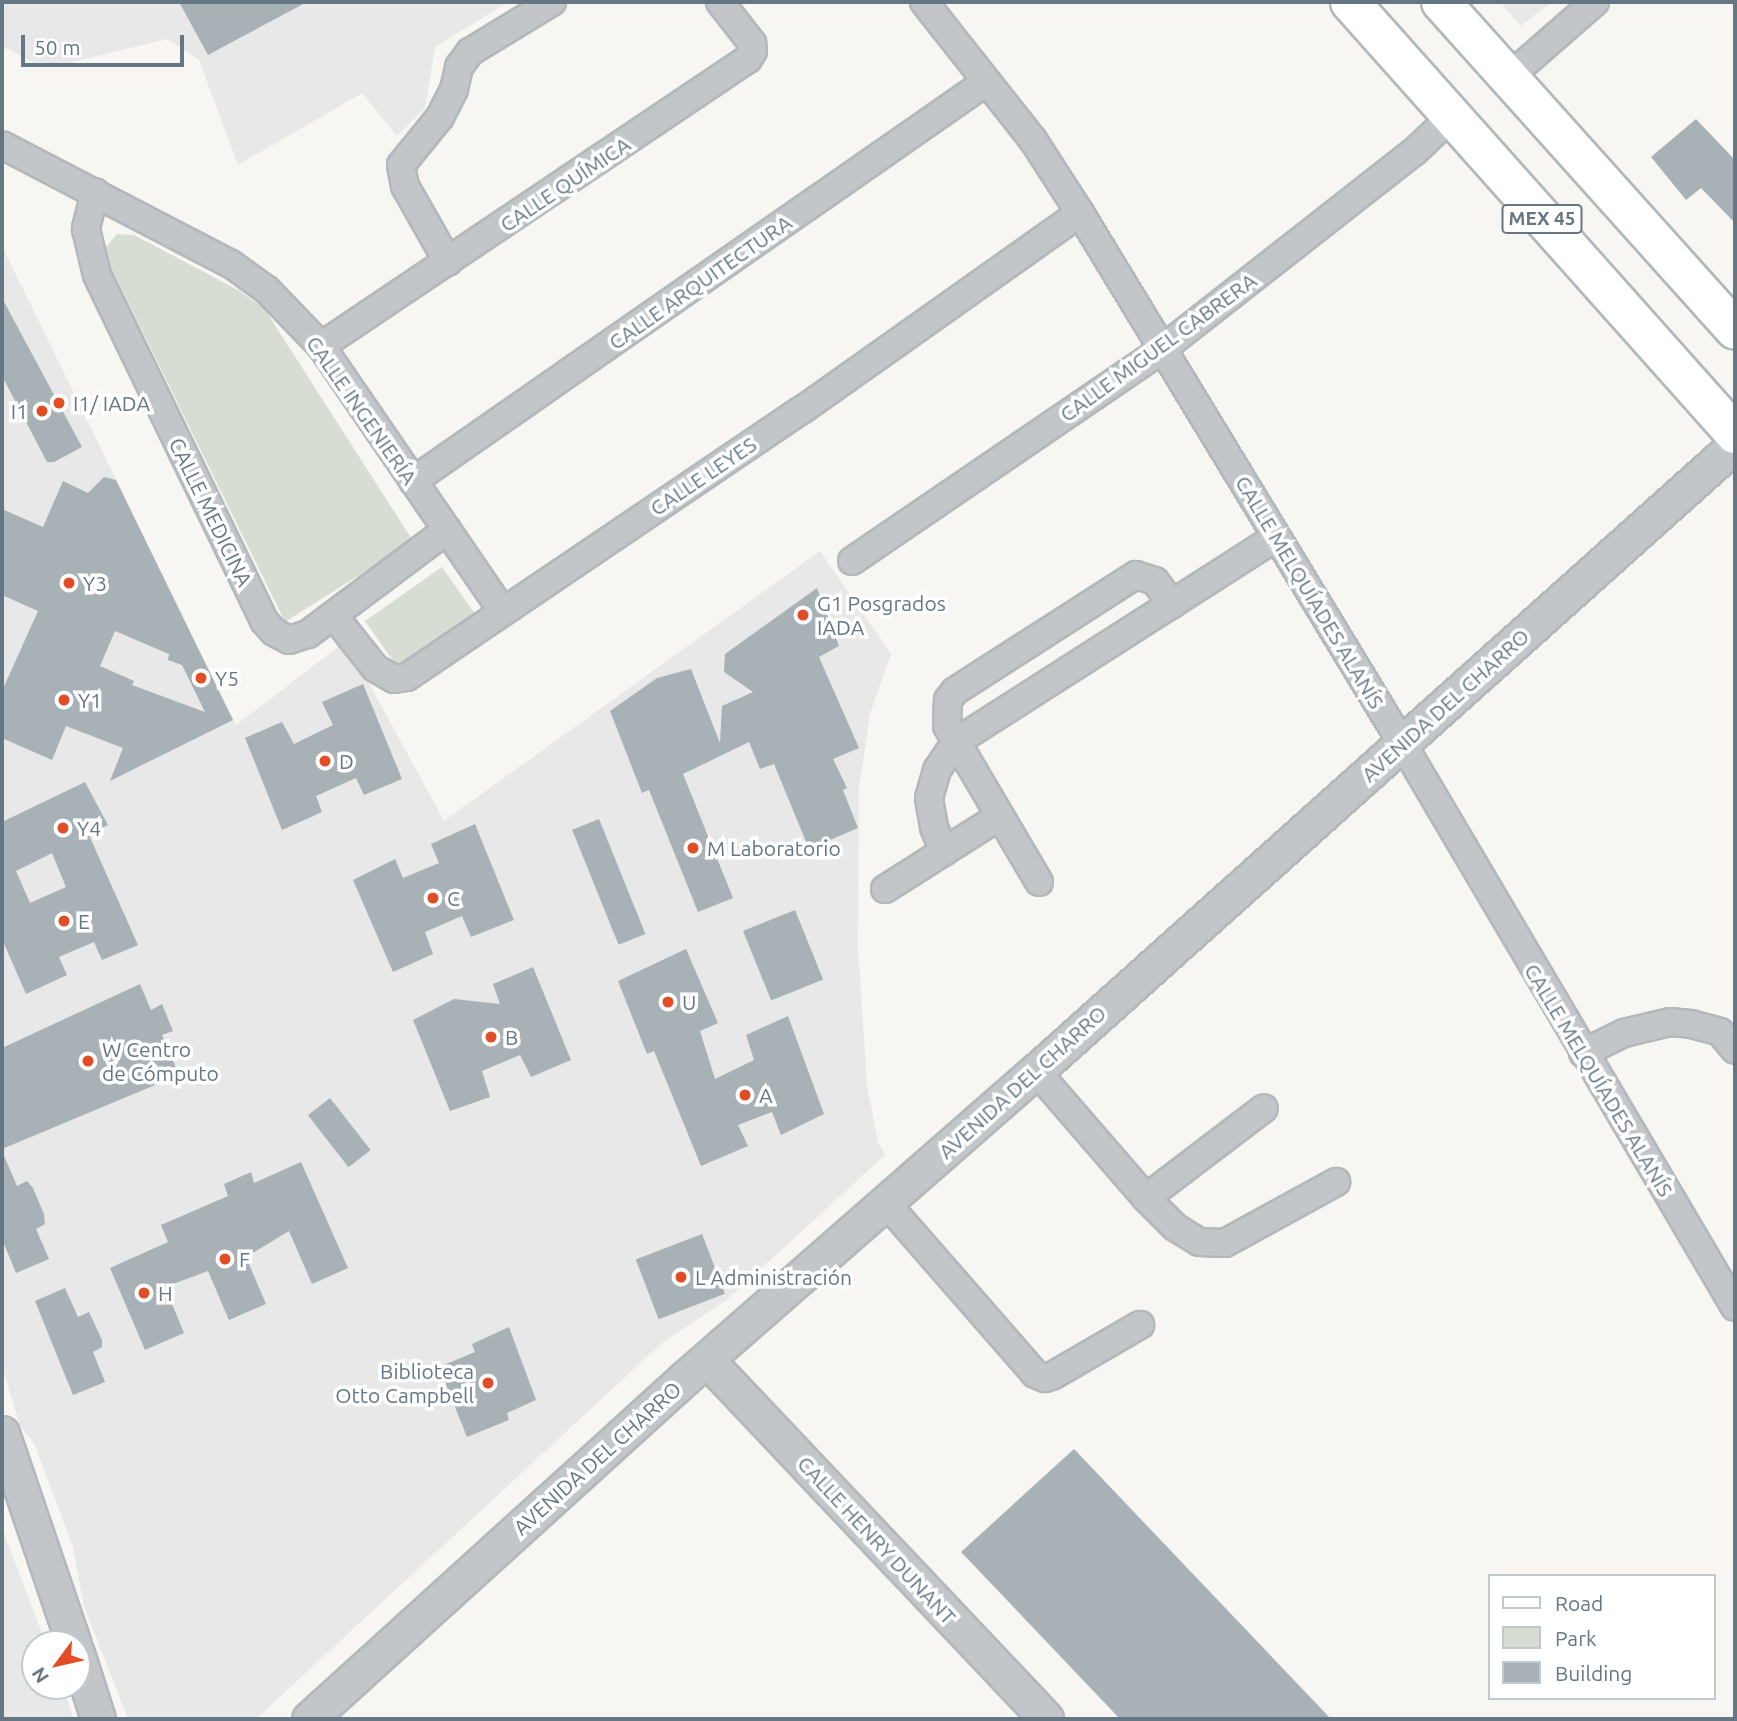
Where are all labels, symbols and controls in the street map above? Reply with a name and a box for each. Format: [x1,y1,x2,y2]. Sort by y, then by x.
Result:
scale bar [24,21,187,65]
text: 50 m [34,35,81,59]
street label: CALLE QUÍMICA [495,131,635,237]
road number: MEX 45 [1500,204,1584,234]
street label: CALLE ARQUITECTURA [604,209,796,355]
street label: CALLE MIGUEL CABRERA [1055,267,1261,427]
street label: CALLE INGENIERÍA [301,331,423,489]
place label: I1/ IADA [73,390,150,416]
marker: I1/ IADA [51,395,67,411]
place label: I1 [11,398,28,424]
marker: I1 [34,403,50,419]
street label: CALLE LEYES [645,431,761,521]
street label: CALLE MEDICINA [164,434,258,590]
street label: CALLE MELQUÍADES ALANÍS [1230,471,1390,713]
place label: Y3 [83,570,107,596]
marker: Y3 [61,575,77,591]
place label: G1 Posgrados IADA [817,590,946,640]
marker: G1 Posgrados IADA [795,607,811,623]
street label: AVENIDA DEL CHARRO [1356,623,1534,787]
place label: Y5 [215,665,239,691]
marker: Y5 [193,670,209,686]
place label: Y1 [78,687,102,713]
marker: Y1 [56,692,72,708]
place label: D [339,748,354,774]
marker: D [317,753,333,769]
place label: Y4 [77,815,101,841]
marker: Y4 [55,820,71,836]
place label: M Laboratorio [707,835,841,861]
marker: M Laboratorio [685,840,701,856]
place label: C [447,885,460,911]
marker: C [425,890,441,906]
place label: E [78,908,90,934]
marker: E [56,913,72,929]
street label: CALLE MELQUÍADES ALANÍS [1519,959,1679,1201]
place label: U [682,989,696,1015]
marker: U [660,994,676,1010]
street label: AVENIDA DEL CHARRO [933,1000,1111,1164]
place label: B [505,1024,518,1050]
marker: B [483,1029,499,1045]
place label: W Centro de Cómputo [102,1036,219,1086]
marker: W Centro de Cómputo [80,1053,96,1069]
place label: A [759,1082,773,1108]
marker: A [737,1087,753,1103]
place label: F [239,1246,250,1272]
marker: F [217,1251,233,1267]
place label: L Administración [695,1264,852,1290]
marker: L Administración [673,1269,689,1285]
place label: H [158,1280,173,1306]
marker: H [136,1285,152,1301]
place label: Biblioteca Otto Campbell [335,1358,474,1408]
marker: Biblioteca Otto Campbell [480,1375,496,1391]
street label: AVENIDA DEL CHARRO [508,1376,686,1540]
street label: CALLE HENRY DUNANT [793,1451,961,1629]
legend [1488,1574,1716,1700]
text: Road [1555,1591,1603,1615]
text: Park [1555,1626,1597,1650]
north arrow [21,1630,91,1700]
text: Building [1555,1661,1632,1685]
text: N [27,1663,53,1687]

